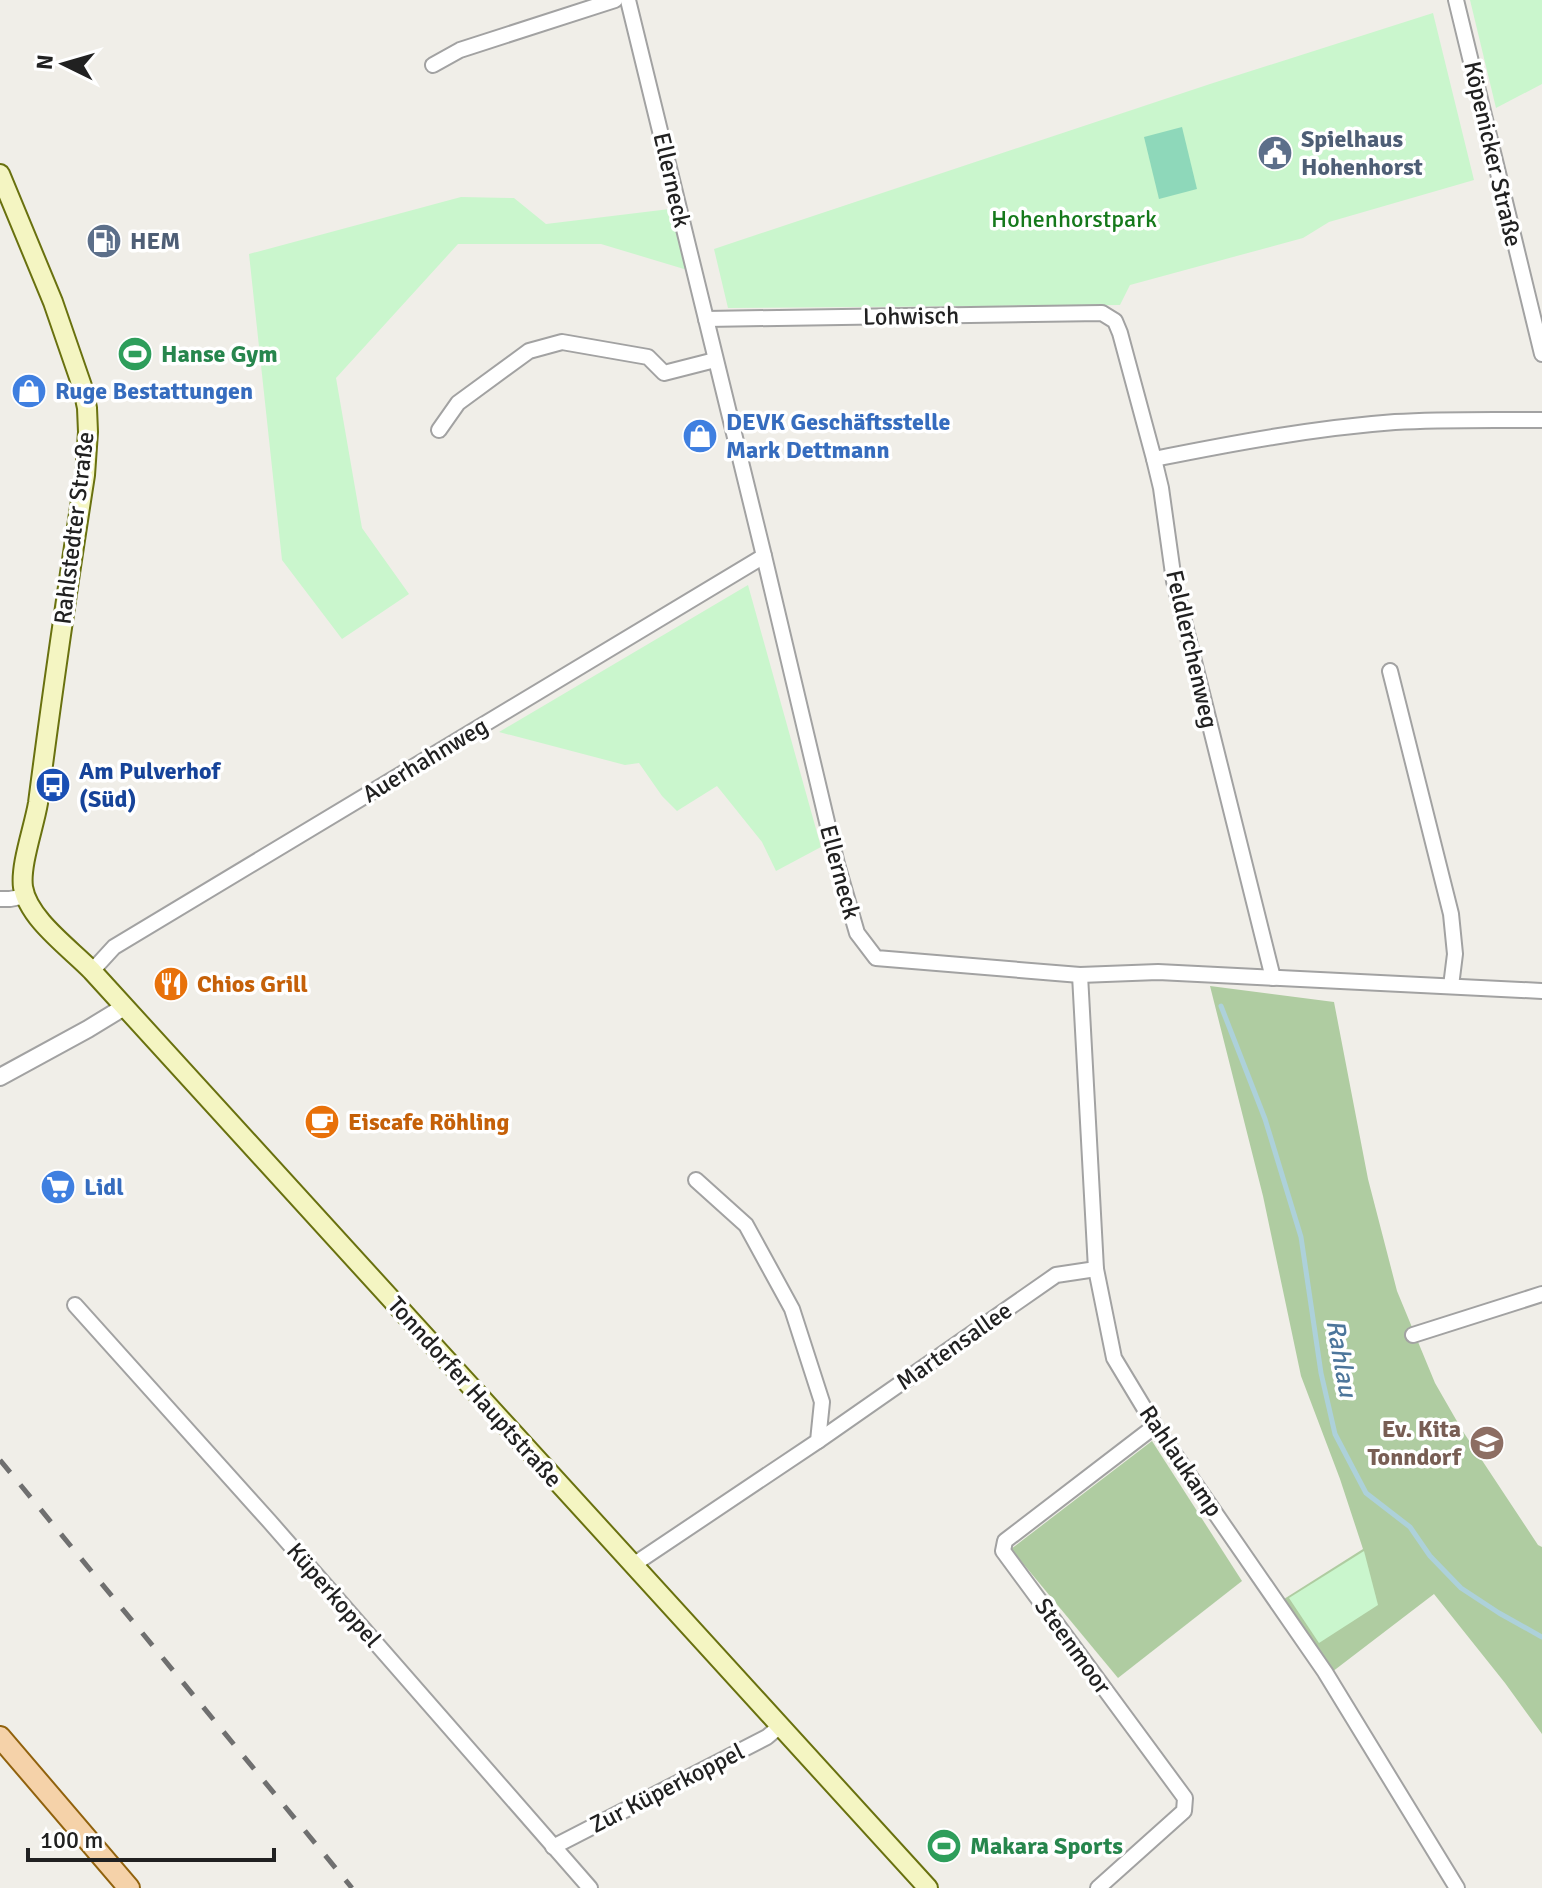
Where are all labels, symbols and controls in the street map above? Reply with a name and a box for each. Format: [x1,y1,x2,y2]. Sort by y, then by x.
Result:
north arrow [24,24,104,104]
text: N [30,53,59,71]
street label: Köpenicker Straße [1457,58,1529,250]
place label: Spielhaus Hohenhorst [1301,124,1423,182]
street label: Ellerneck [647,130,697,230]
public building icon: Spielhaus Hohenhorst [1256,134,1294,172]
park label: Hohenhorstpark [991,204,1157,234]
fuel station icon: HEM [85,222,123,260]
place label: HEM [130,226,180,256]
street label: Lohwisch [863,300,959,332]
sports icon: Hanse Gym [116,335,154,373]
place label: Hanse Gym [161,339,278,369]
shop icon: Ruge Bestattungen [10,372,48,410]
place label: Ruge Bestattungen [55,376,253,406]
place label: DEVK Geschäftsstelle Mark Dettmann [726,407,950,465]
shop icon: DEVK Geschäftsstelle Mark Dettmann [681,417,719,455]
street label: Rahlstedter Straße [47,430,101,626]
street label: Feldlerchenweg [1159,567,1225,731]
street label: Auerhahnweg [357,711,493,809]
place label: Am Pulverhof (Süd) [79,756,222,814]
bus stop icon: Am Pulverhof (Süd) [34,766,72,804]
street label: Ellerneck [813,822,867,922]
restaurant icon: Chios Grill [152,965,190,1003]
place label: Chios Grill [197,969,308,999]
cafe icon: Eiscafe Röhling [303,1103,341,1141]
place label: Eiscafe Röhling [348,1107,509,1137]
supermarket icon: Lidl [39,1168,77,1206]
place label: Lidl [84,1172,124,1202]
street label: Tonndorfer Hauptstraße [381,1290,569,1494]
street label: Martensallee [890,1295,1018,1397]
water label: Rahlau [1318,1317,1364,1401]
street label: Rahlaukamp [1133,1400,1229,1522]
place label: Ev. Kita Tonndorf [1367,1414,1462,1472]
school or university icon: Ev. Kita Tonndorf [1468,1424,1506,1462]
street label: Küperkoppel [280,1536,388,1654]
street label: Steenmoor [1028,1592,1118,1700]
street label: Zur Küperkoppel [585,1736,749,1840]
scale bar [28,1812,274,1862]
text: 100 m [40,1825,103,1855]
sports icon: Makara Sports [925,1827,963,1865]
place label: Makara Sports [970,1831,1123,1861]

